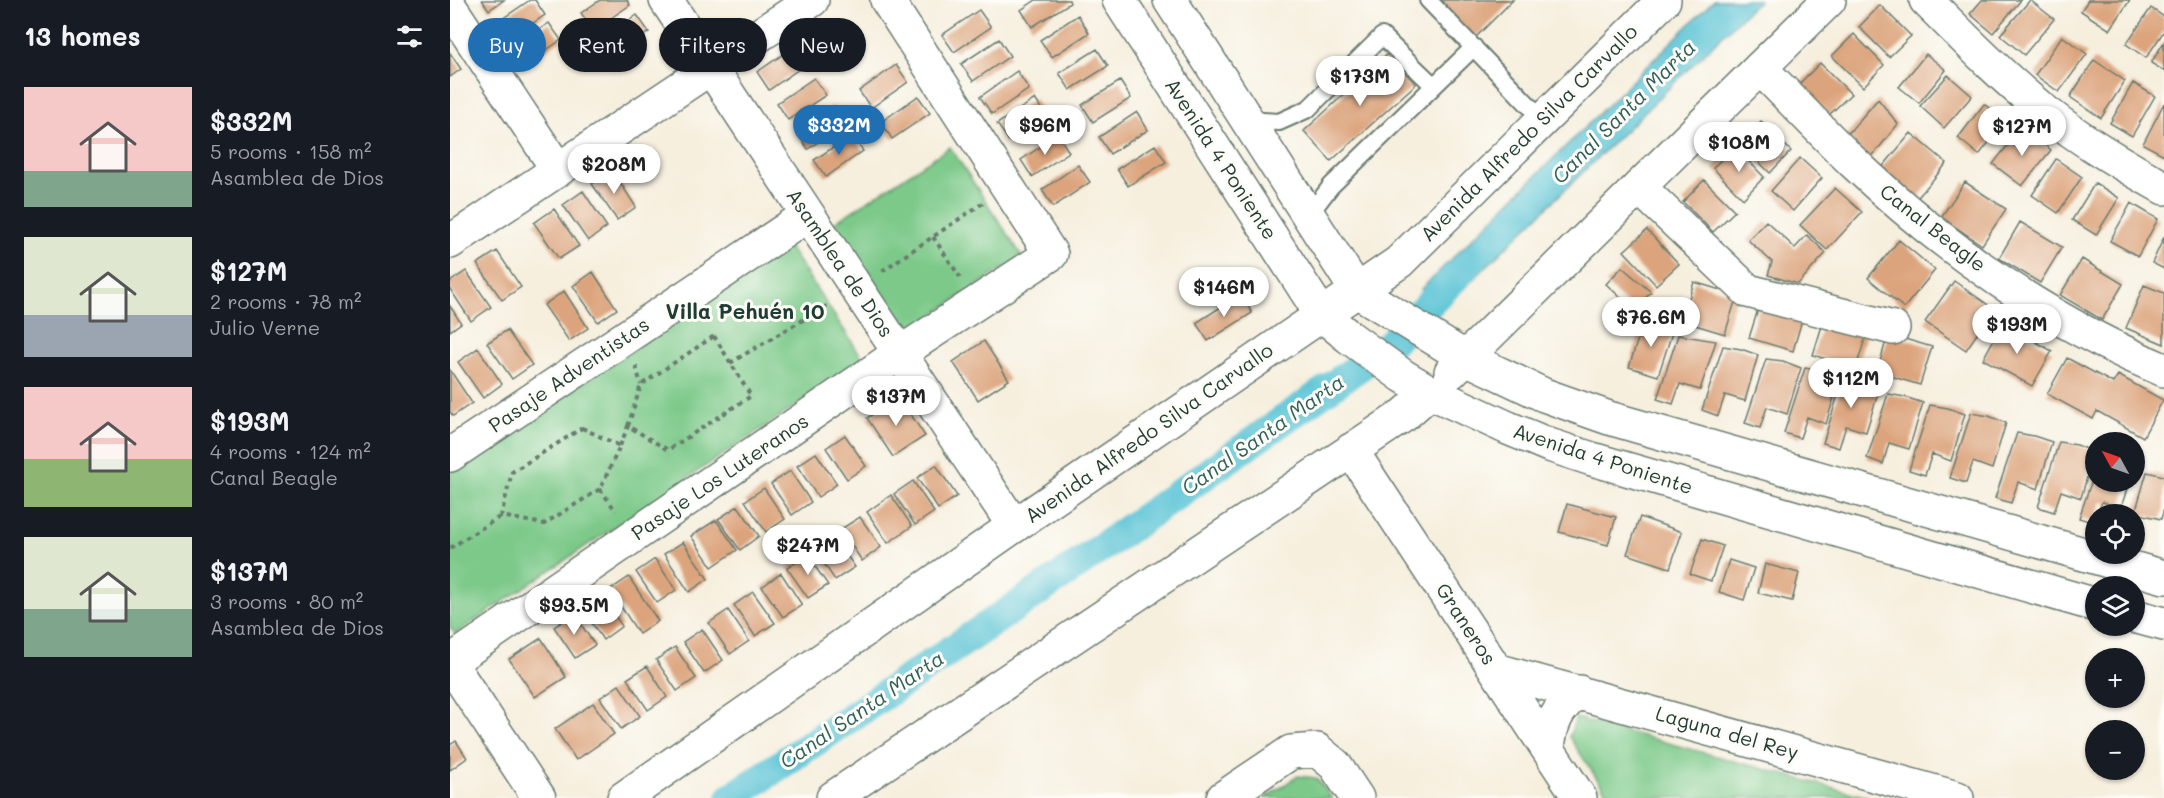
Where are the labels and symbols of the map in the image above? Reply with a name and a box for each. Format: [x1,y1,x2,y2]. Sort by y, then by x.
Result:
street label: Avenida Alfredo Silva Carvallo [1414,18,1643,247]
water label: Canal Santa Marta [1545,33,1701,189]
pin: $173M [1318,56,1402,107]
street label: Avenida 4 Poniente [1160,73,1284,244]
pin: $332M [797,105,881,156]
pin: $96M [1009,105,1081,156]
pin: $127M [1980,106,2064,157]
pin: $108M [1697,122,1781,173]
pin: $208M [572,144,656,195]
street label: Canal Beagle [1875,178,1992,277]
street label: Asamblea de Dios [781,183,900,342]
pin: $146M [1182,267,1266,318]
district label: Villa Pehuén 10 [666,297,824,324]
pin: $76.6M [1602,297,1700,348]
pin: $193M [1975,304,2059,355]
street label: Pasaje Adventistas [483,311,654,438]
street label: Avenida Alfredo Silva Carvallo [1019,336,1278,528]
pin: $112M [1809,358,1893,409]
water label: Canal Santa Marta [1175,367,1349,500]
pin: $137M [854,376,938,427]
street label: Pasaje Los Luteranos [626,407,813,545]
street label: Avenida 4 Poniente [1510,417,1697,499]
north arrow [2085,432,2145,492]
pin: $247M [766,525,850,576]
street label: Graneros [1431,578,1503,669]
pin: $93.5M [525,585,623,636]
water label: Canal Santa Marta [774,644,949,774]
street label: Laguna del Rey [1653,699,1802,765]

